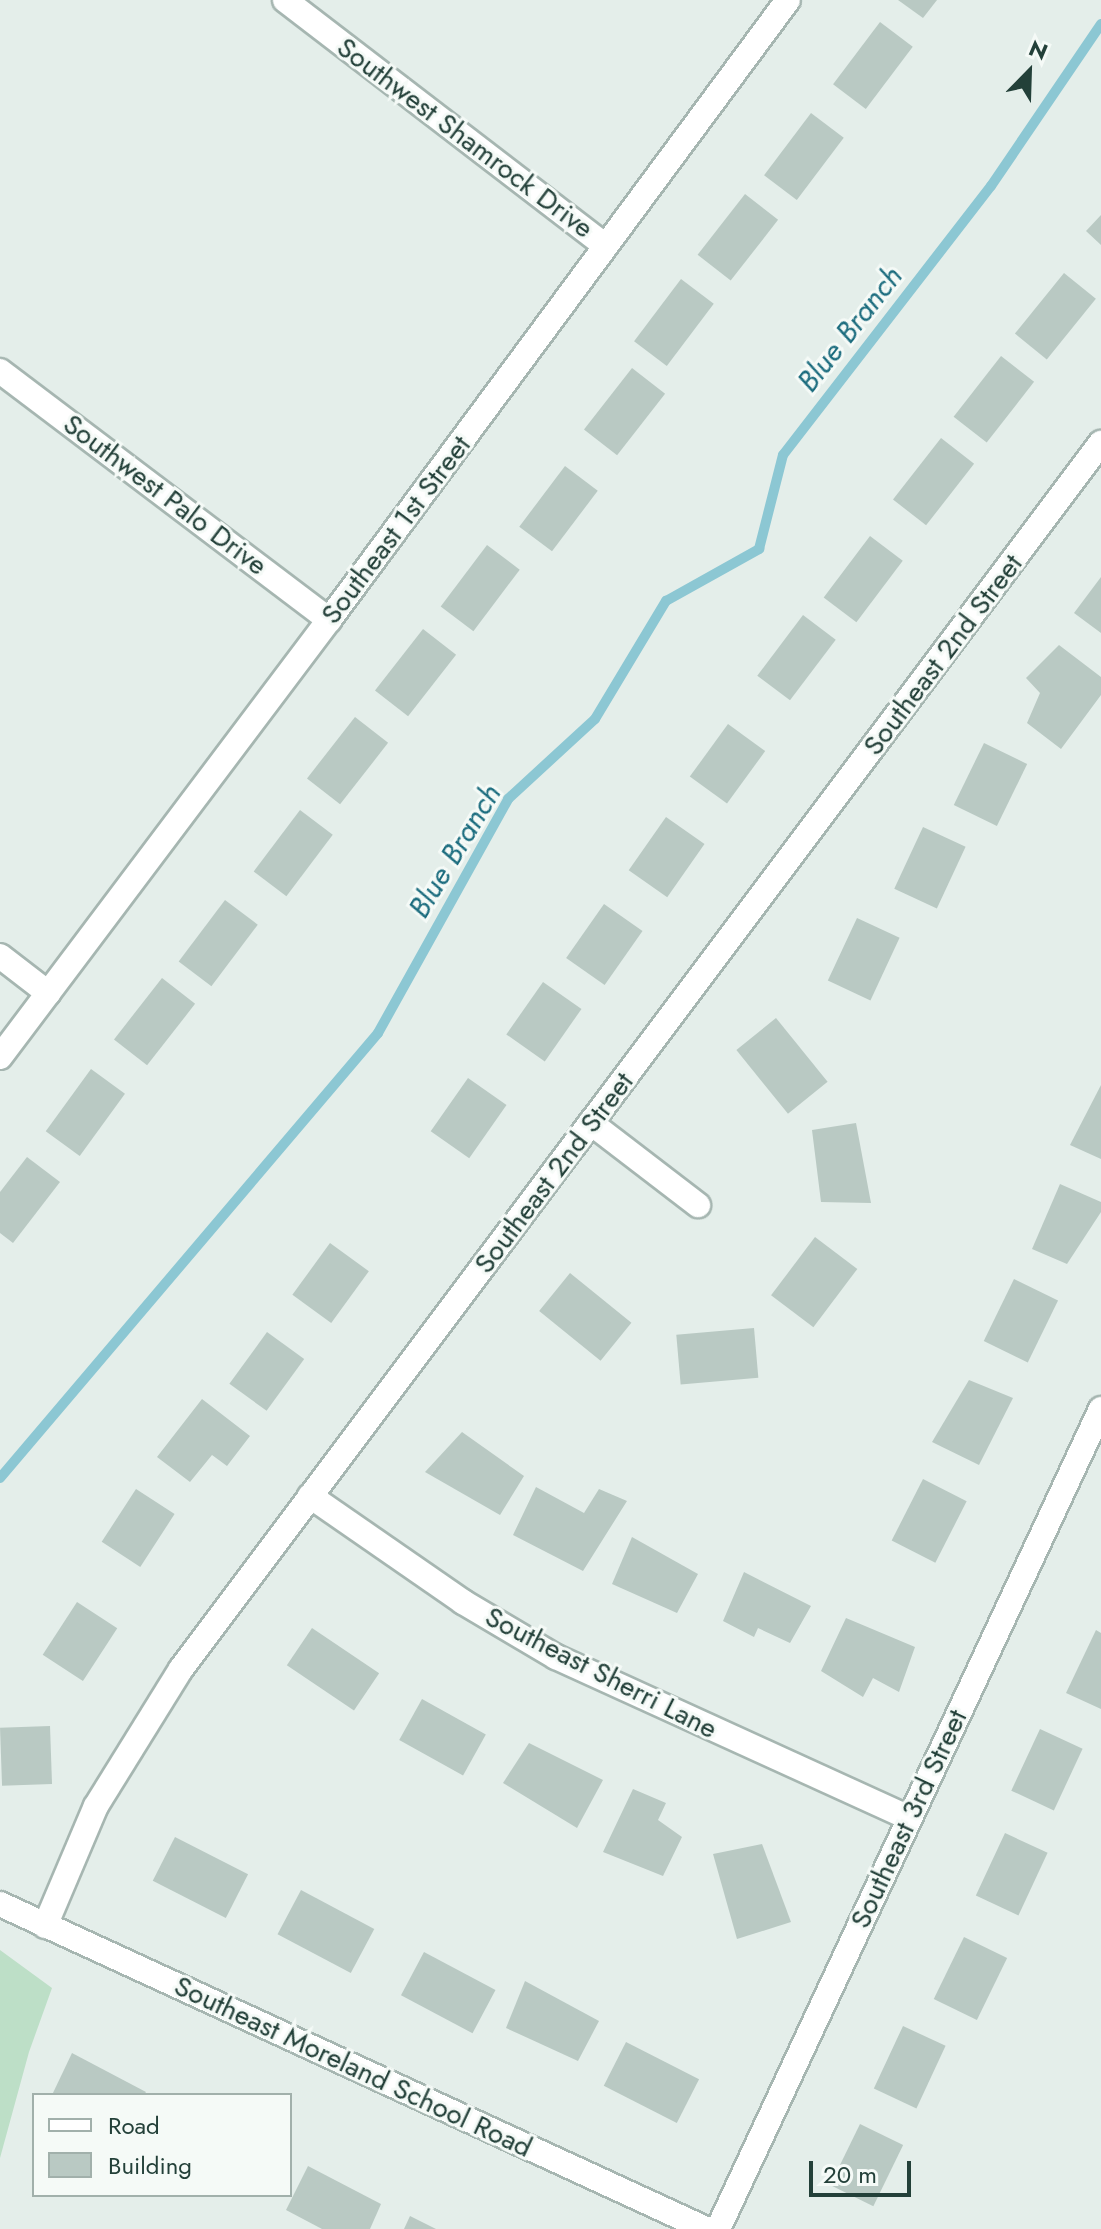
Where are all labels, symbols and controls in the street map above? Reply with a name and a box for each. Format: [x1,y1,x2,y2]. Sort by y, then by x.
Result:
street label: Southwest Shamrock Drive [330,31,600,245]
north arrow [989,32,1069,112]
text: N [1024,32,1053,68]
water label: Blue Branch [790,259,910,399]
street label: Southwest Palo Drive [56,407,274,583]
street label: Southeast 1st Street [314,429,478,631]
street label: Southeast 2nd Street [857,548,1029,762]
water label: Blue Branch [401,778,509,924]
street label: Southeast 2nd Street [468,1066,640,1280]
street label: Southeast Sherri Lane [480,1600,722,1746]
street label: Southeast 3rd Street [844,1704,974,1934]
street label: Southeast Moreland School Road [169,1969,537,2165]
legend [32,2093,292,2197]
text: Road [108,2108,160,2143]
scale bar [813,2145,915,2195]
text: Building [108,2148,192,2183]
text: 20 m [823,2157,877,2192]

